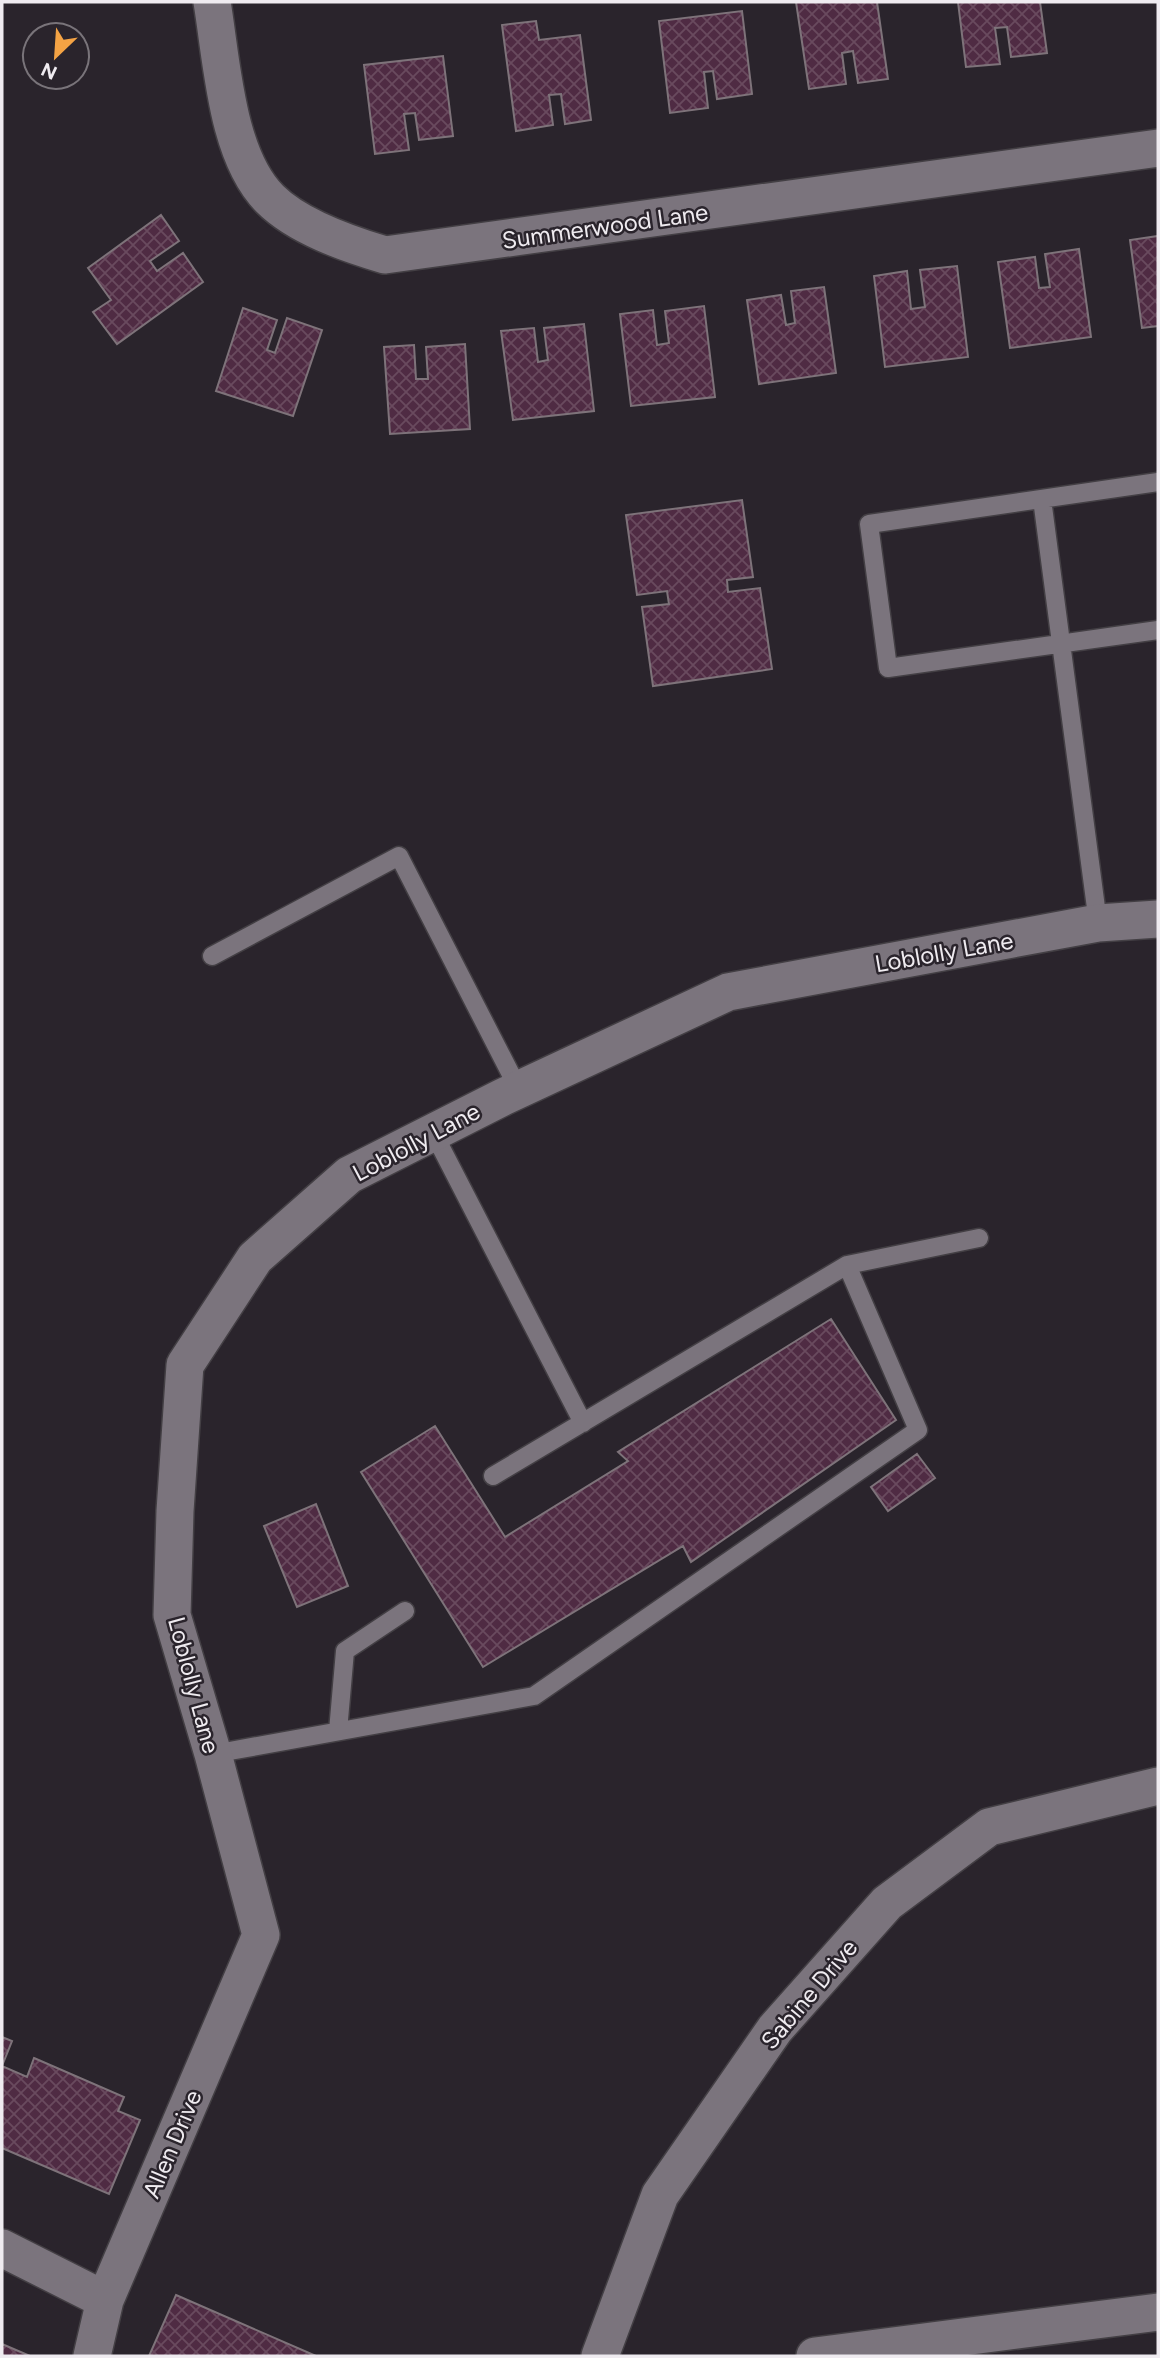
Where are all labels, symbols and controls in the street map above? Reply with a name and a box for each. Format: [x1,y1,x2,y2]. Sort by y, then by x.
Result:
north arrow [21,21,91,91]
text: N [38,57,61,84]
street label: Summerwood Lane [500,197,710,255]
street label: Loblolly Lane [873,926,1015,978]
street label: Loblolly Lane [347,1096,485,1188]
street label: Loblolly Lane [162,1614,226,1756]
street label: Sabine Drive [755,1933,863,2055]
street label: Allen Drive [136,2086,208,2202]

